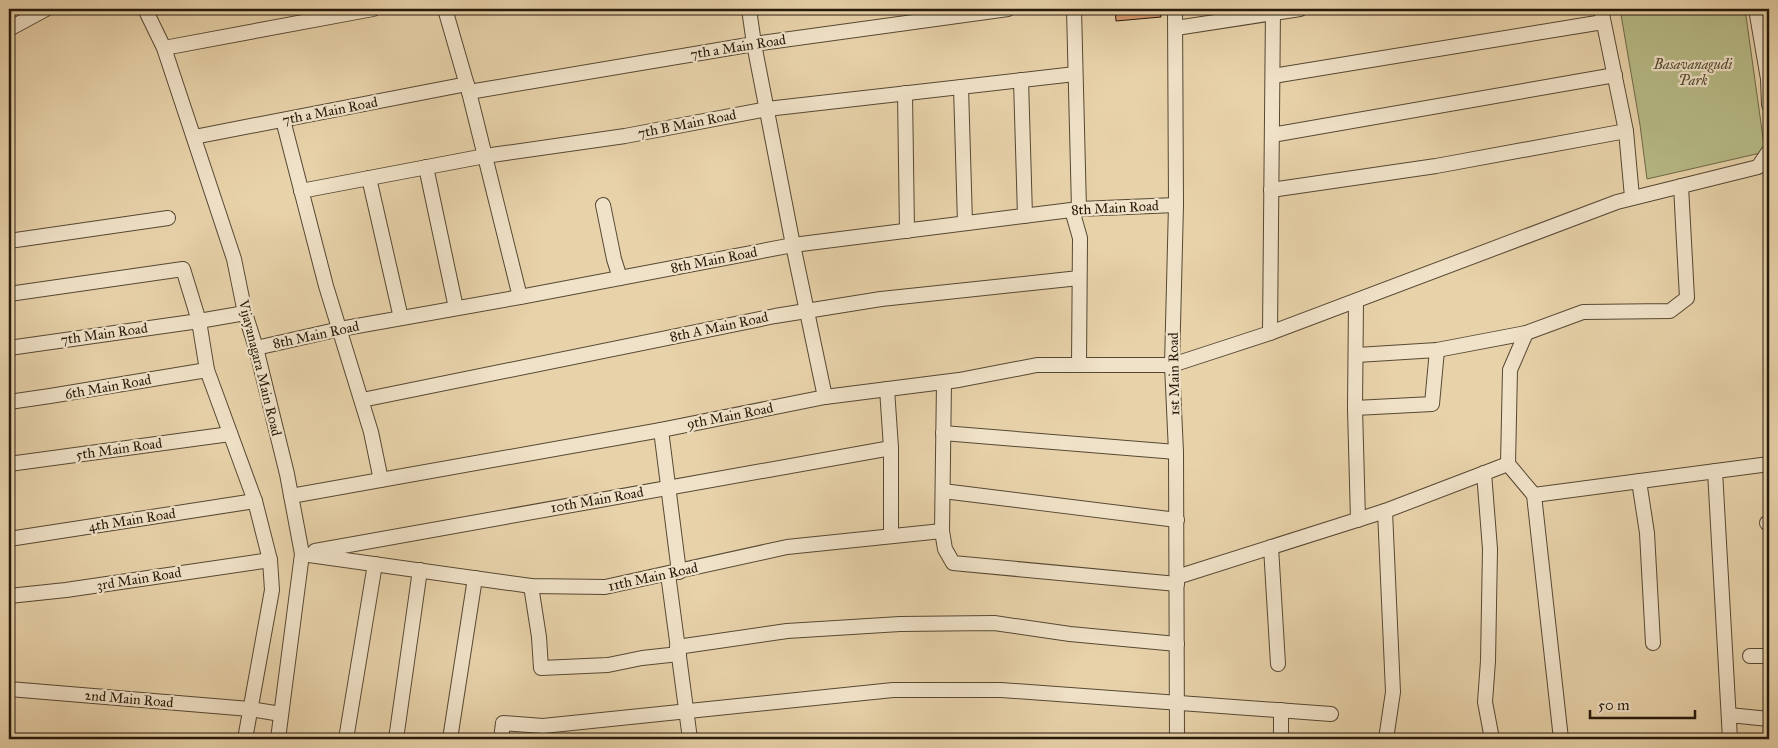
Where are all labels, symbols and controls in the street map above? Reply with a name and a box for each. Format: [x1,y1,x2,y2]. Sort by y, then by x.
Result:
street label: 7th a Main Road [689,31,787,63]
park label: Basavanagudi Park [1653,56,1732,89]
street label: 7th a Main Road [281,93,379,129]
street label: 7th B Main Road [636,106,738,142]
street label: 8th Main Road [1071,197,1159,219]
street label: 8th Main Road [669,243,759,277]
street label: Vijayanagara Main Road [235,297,285,438]
street label: 8th A Main Road [668,308,770,346]
street label: 8th Main Road [271,318,361,352]
street label: 7th Main Road [59,319,149,349]
street label: 1st Main Road [1165,332,1183,416]
street label: 6th Main Road [63,371,153,403]
street label: 9th Main Road [685,399,775,433]
street label: 5th Main Road [75,435,163,463]
street label: 10th Main Road [549,483,645,517]
street label: 4th Main Road [87,505,177,535]
street label: 11th Main Road [607,559,699,595]
street label: 3rd Main Road [95,564,183,594]
street label: 2nd Main Road [84,687,174,711]
scale bar [1590,688,1696,720]
text: 50 m [1598,696,1630,714]

